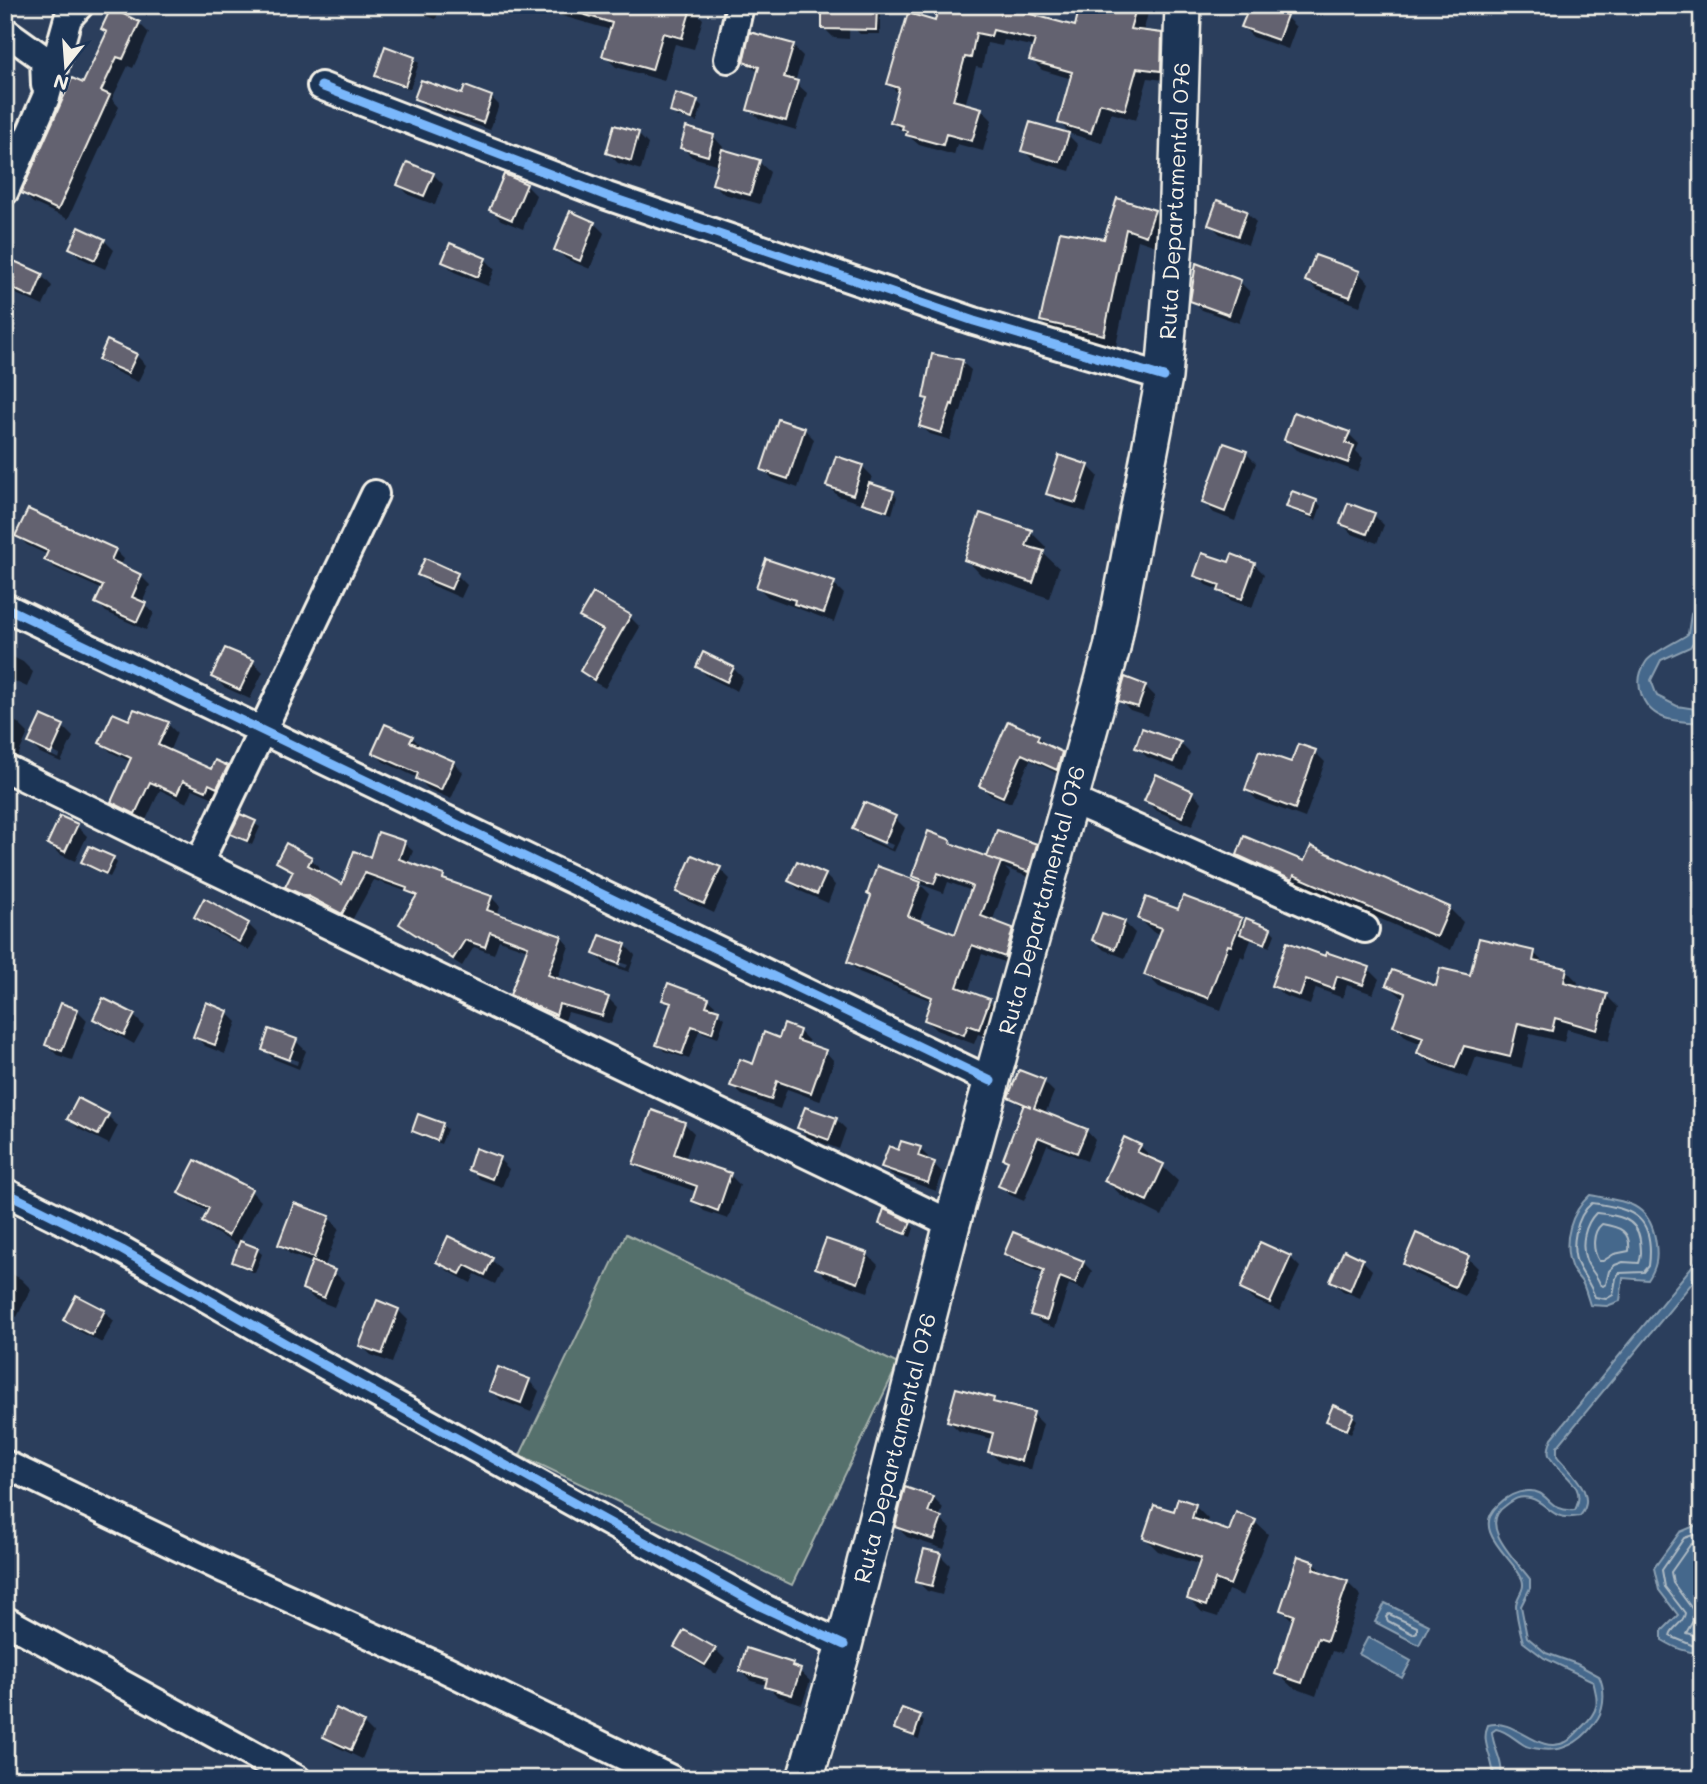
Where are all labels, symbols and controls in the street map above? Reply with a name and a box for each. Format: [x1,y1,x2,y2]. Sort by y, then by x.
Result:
north arrow [32,32,102,102]
street label: Ruta Departamental 076 [1152,62,1196,340]
text: N [50,69,71,97]
street label: Ruta Departamental 076 [991,762,1091,1038]
street label: Ruta Departamental 076 [846,1310,942,1586]

